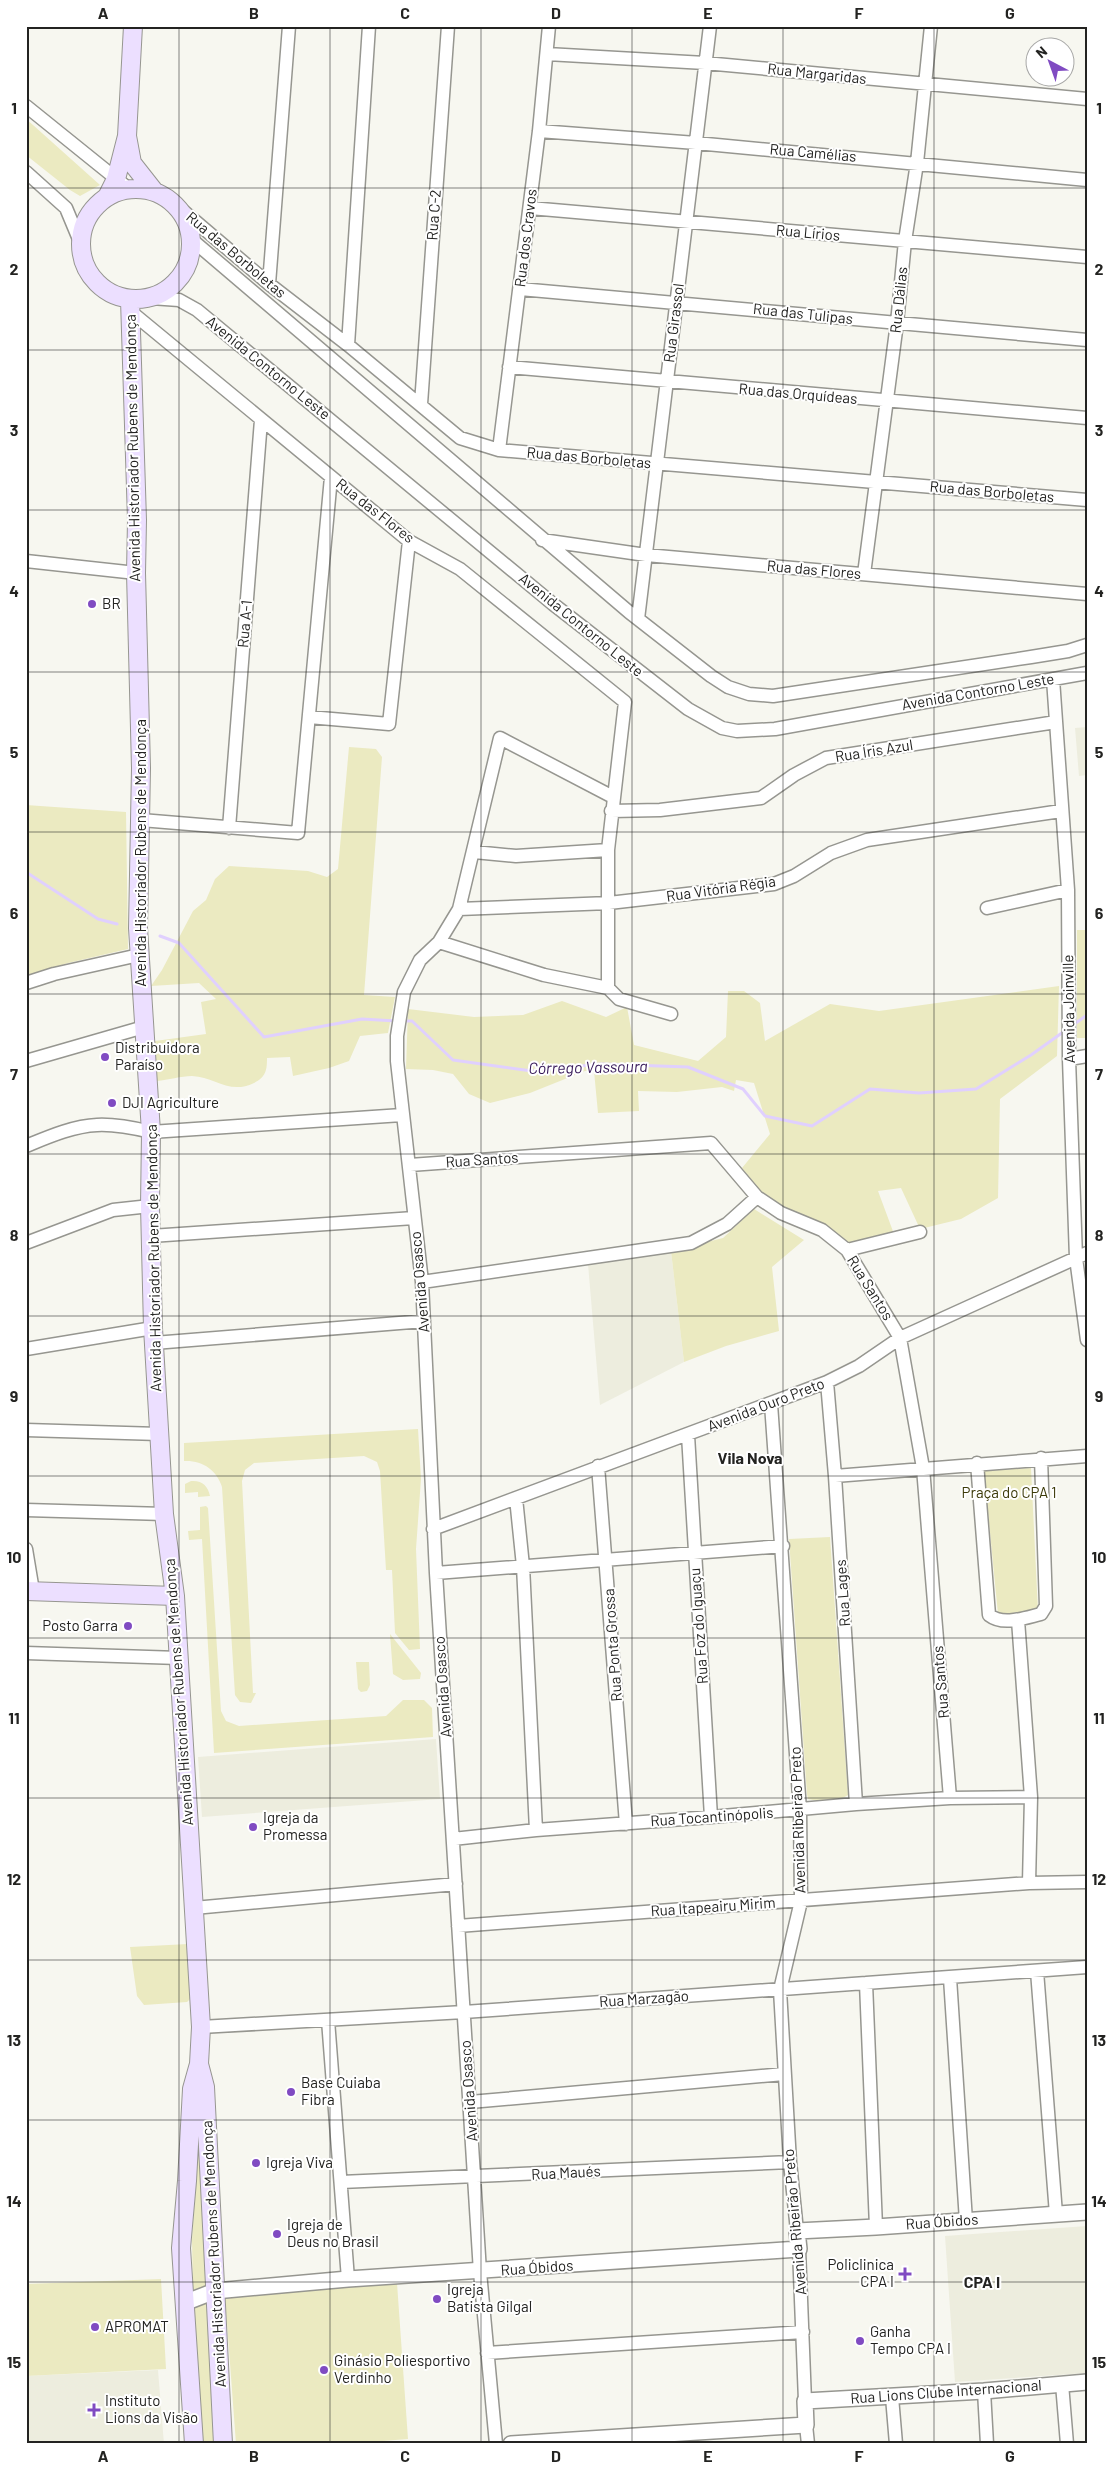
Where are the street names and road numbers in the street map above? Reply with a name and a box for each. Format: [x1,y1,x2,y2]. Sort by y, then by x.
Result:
street label: Rua Margaridas [767,59,868,87]
street label: Rua Camélias [769,139,857,165]
street label: Rua dos Cravos [510,188,540,288]
street label: Rua C-2 [422,189,444,241]
street label: Rua das Borboletas [183,207,290,301]
street label: Rua Lírios [775,220,841,244]
street label: Rua Dálias [886,266,910,334]
street label: Rua Girassol [659,282,687,364]
street label: Rua das Tulipas [752,299,854,327]
street label: Avenida Contorno Leste [203,312,334,423]
street label: Avenida Historiador Rubens de Mendonça [121,314,143,582]
street label: Rua das Orquídeas [738,379,858,407]
street label: Rua das Borboletas [526,443,652,471]
street label: Rua das Flores [333,474,418,546]
street label: Rua das Borboletas [929,477,1055,505]
street label: Rua das Flores [766,556,862,582]
street label: Avenida Contorno Leste [516,569,647,680]
street label: Rua A-1 [233,599,255,649]
street label: Avenida Contorno Leste [900,669,1055,713]
street label: Avenida Historiador Rubens de Mendonça [131,719,149,987]
street label: Rua Íris Azul [834,735,914,765]
street label: Rua Vitória Régia [665,871,777,905]
street label: Avenida Joinville [1058,954,1078,1064]
street label: Avenida Historiador Rubens de Mendonça [142,1124,164,1392]
street label: Rua Santos [445,1147,519,1171]
street label: Avenida Osasco [406,1231,432,1334]
street label: Rua Santos [844,1252,898,1323]
street label: Avenida Ouro Preto [705,1373,827,1435]
street label: Avenida Historiador Rubens de Mendonça [160,1558,196,1826]
street label: Rua Lages [831,1559,853,1627]
street label: Rua Foz do Iguaçu [685,1567,711,1685]
street label: Rua Ponta Grossa [599,1588,625,1702]
street label: Avenida Osasco [429,1636,455,1738]
street label: Rua Santos [928,1645,952,1719]
street label: Avenida Ribeirão Preto [785,1746,809,1894]
street label: Rua Tocantinópolis [650,1803,774,1829]
street label: Rua Itapeairu Mirim [650,1893,776,1919]
street label: Rua Marzagão [598,1986,689,2010]
street label: Avenida Osasco [455,2040,481,2142]
street label: Avenida Historiador Rubens de Mendonça [197,2120,229,2388]
street label: Avenida Ribeirão Preto [779,2148,809,2296]
street label: Rua Maués [531,2161,601,2183]
street label: Rua Óbidos [905,2209,979,2233]
street label: Rua Óbidos [500,2255,574,2279]
street label: Rua Lions Clube Internacional [850,2375,1042,2407]

